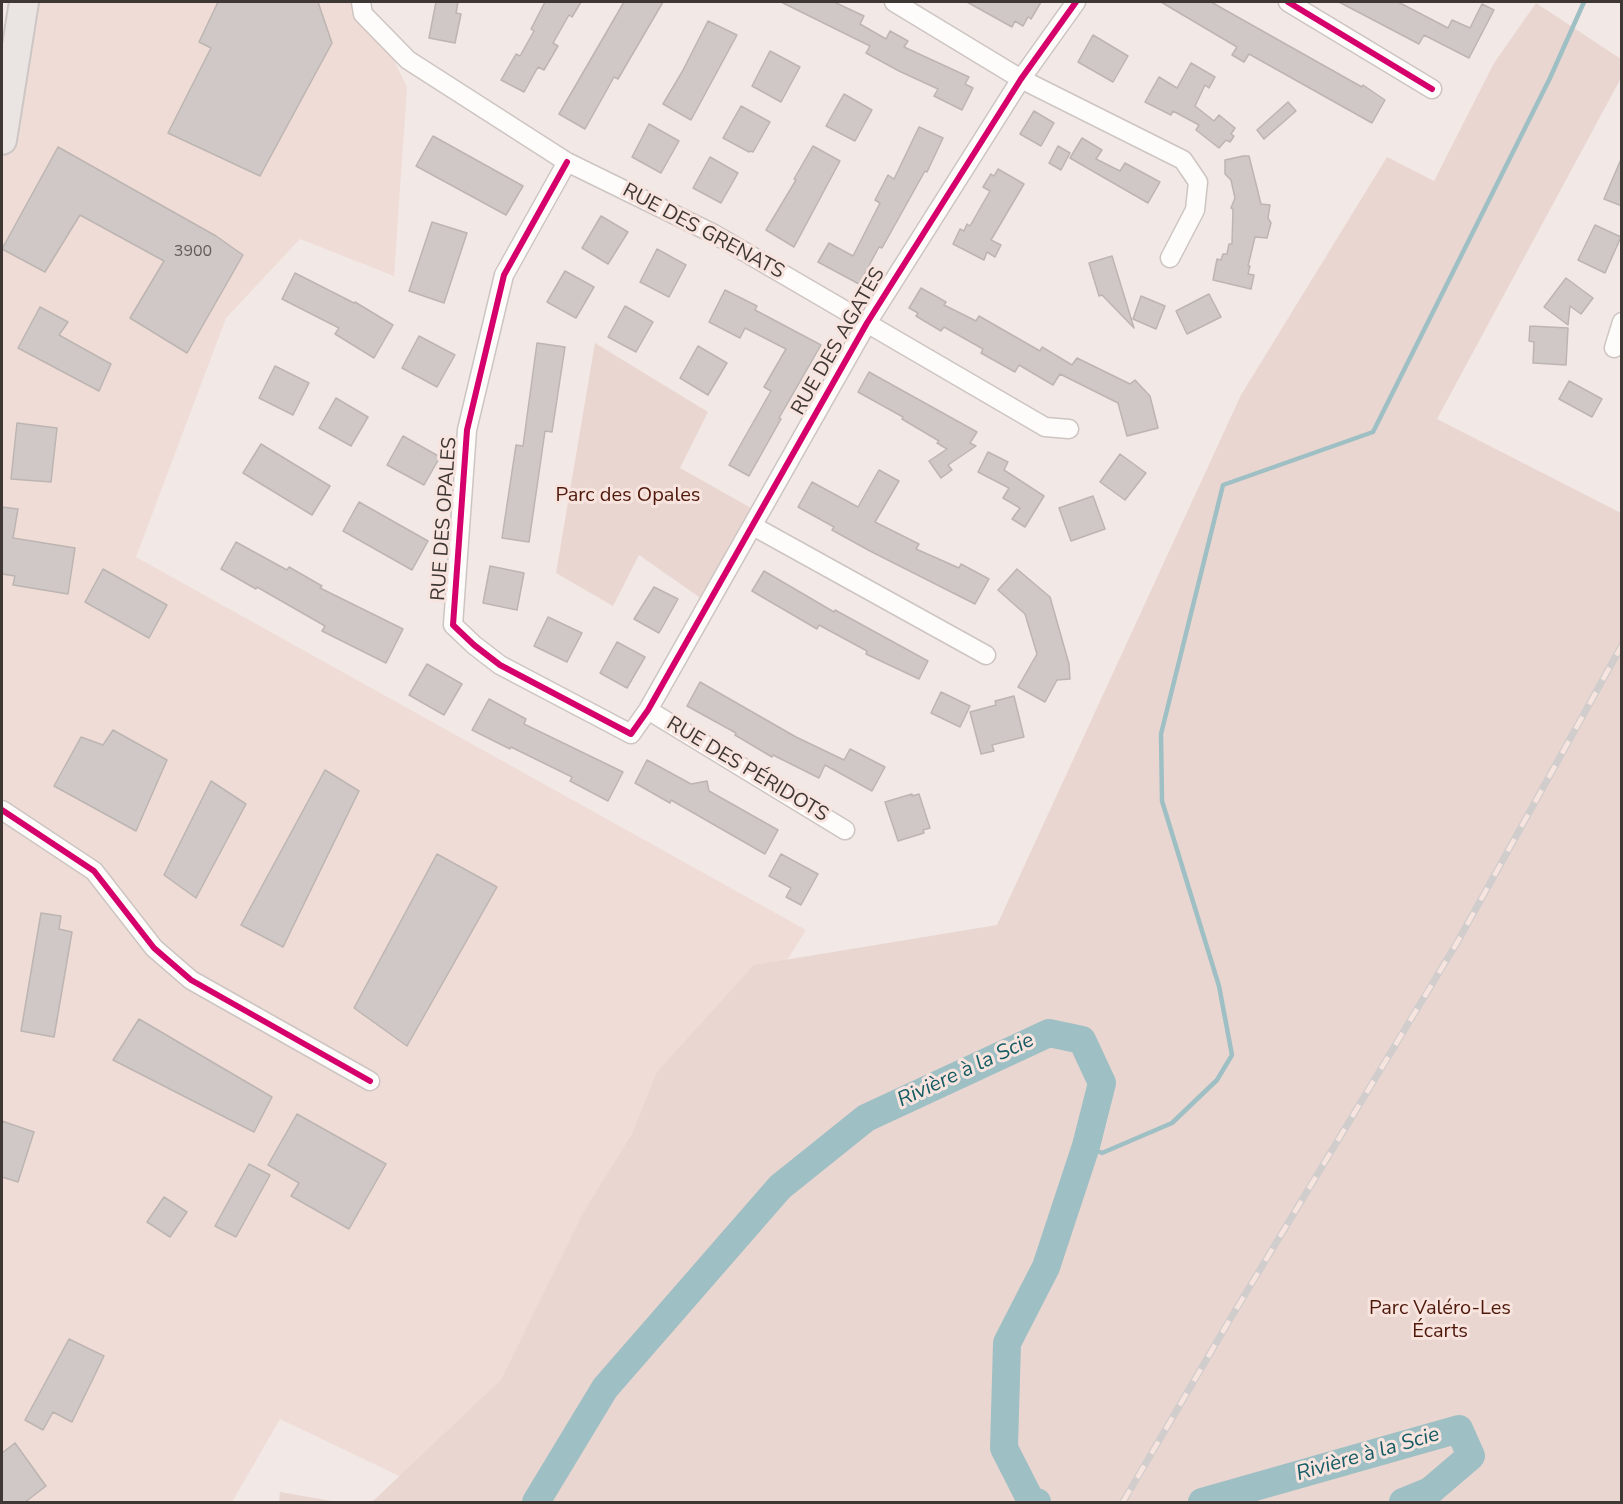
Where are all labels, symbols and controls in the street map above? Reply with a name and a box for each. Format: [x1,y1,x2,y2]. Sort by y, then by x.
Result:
street label: RUE DES GRENATS [618,179,788,285]
house number: 3900 [174,242,212,262]
street label: RUE DES AGATES [787,264,891,420]
street label: RUE DES OPALES [427,436,463,602]
park label: Parc des Opales [556,484,700,508]
street label: RUE DES PÉRIDOTS [662,712,832,828]
water label: Rivière à la Scie [894,1028,1038,1114]
park label: Parc Valéro-Les Écarts [1369,1297,1511,1344]
water label: Rivière à la Scie [1294,1423,1442,1487]

